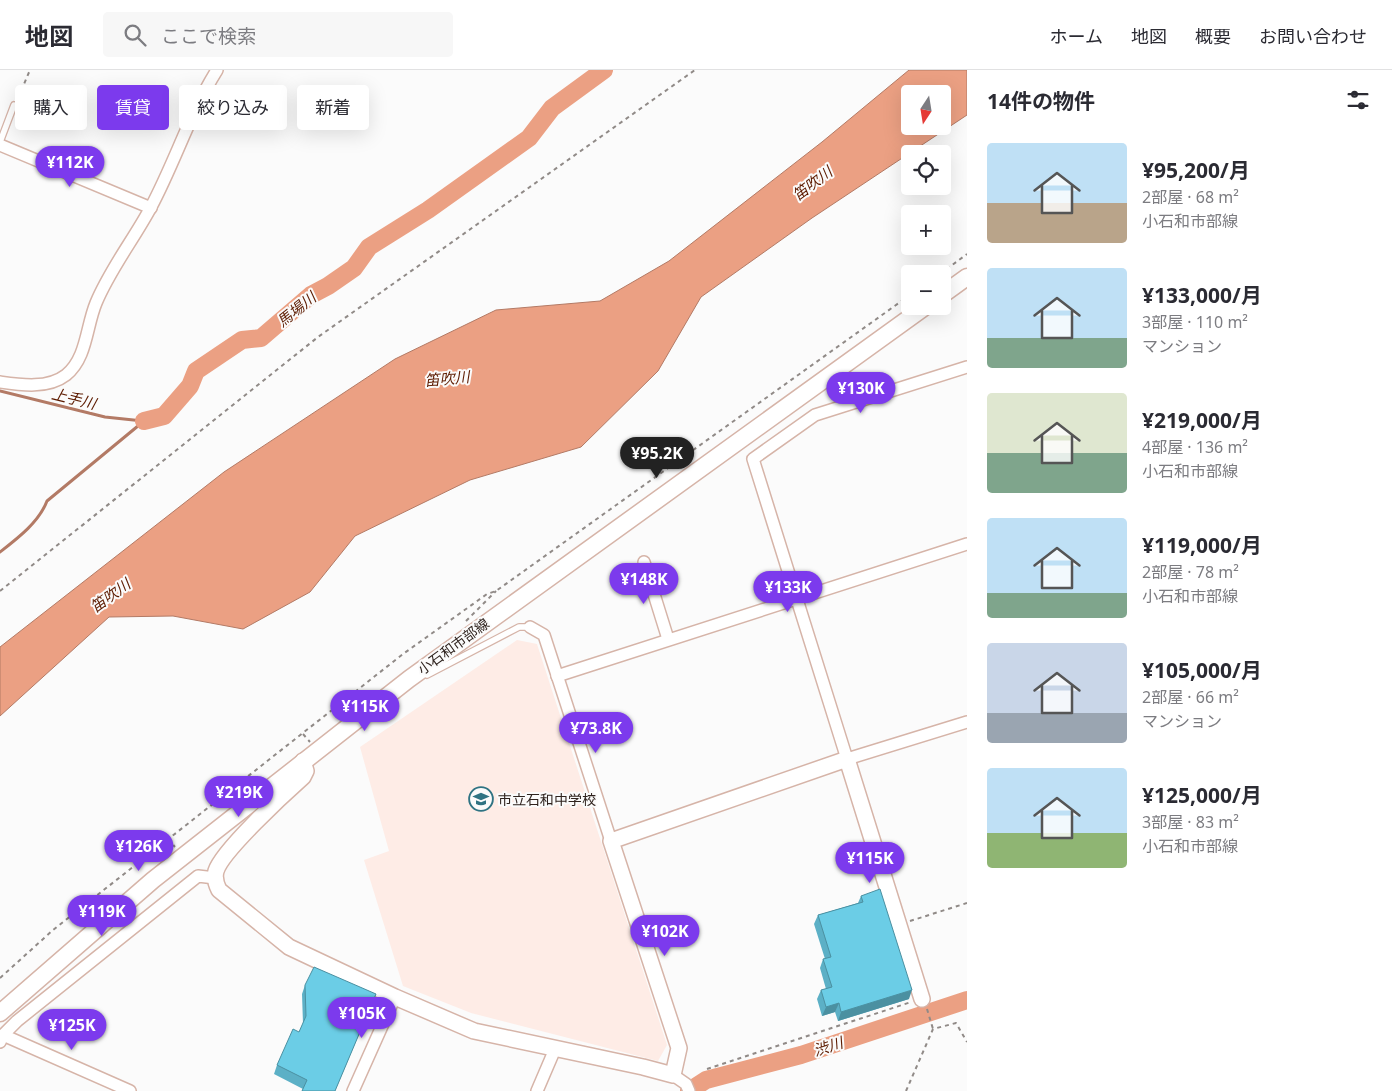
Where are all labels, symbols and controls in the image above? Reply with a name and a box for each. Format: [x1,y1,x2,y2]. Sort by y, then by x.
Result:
search box [103,12,453,57]
text: 地図 [25,19,73,52]
icon: search [121,21,149,49]
text: ここで検索 [161,23,256,49]
text: ホーム [1050,24,1103,48]
text: 地図 [1131,24,1167,48]
text: 概要 [1195,24,1231,48]
text: お問い合わせ [1259,24,1367,48]
chip: 購入 [15,85,87,130]
chip: 賃貸 [97,85,169,130]
chip: 絞り込み [179,85,287,130]
chip: 新着 [297,85,369,130]
north arrow [901,85,951,135]
map controls [901,85,951,315]
icon: filters [1344,86,1372,114]
text: 14件の物件 [987,87,1095,115]
button: locate [901,145,951,195]
pin: ¥112K [35,146,105,188]
text: ¥112K [46,151,94,173]
text: ¥95,200/月 [1142,156,1250,184]
water label: 笛吹川 [788,160,838,205]
icon: home [1027,163,1087,223]
text: 2部屋 · 68 m² [1142,186,1239,208]
button: + [901,205,951,255]
text: 小石和市部線 [1142,210,1238,232]
button: − [901,265,951,315]
text: ¥133,000/月 [1142,281,1262,309]
water label: 馬場川 [272,286,321,331]
icon: home [1027,288,1087,348]
text: 3部屋 · 110 m² [1142,311,1248,333]
text: マンション [1142,335,1222,357]
water label: 笛吹川 [424,366,472,390]
pin: ¥130K [826,372,896,414]
text: ¥130K [837,377,885,399]
water label: 上手川 [50,383,100,414]
text: ¥219,000/月 [1142,406,1262,434]
icon: home [1027,413,1087,473]
pin: ¥95.2K [616,436,698,479]
text: 4部屋 · 136 m² [1142,436,1248,458]
text: ¥95.2K [631,442,683,464]
text: 小石和市部線 [1142,460,1238,482]
text: ¥119,000/月 [1142,531,1262,559]
icon: home [1027,538,1087,598]
text: 2部屋 · 78 m² [1142,561,1239,583]
pin: ¥148K [609,562,679,605]
text: ¥148K [620,568,668,590]
pin: ¥133K [753,570,823,613]
water label: 笛吹川 [86,573,136,616]
text: ¥133K [764,576,812,598]
text: 小石和市部線 [1142,585,1238,607]
street label: 小石和市部線 [413,614,493,678]
text: ¥105,000/月 [1142,656,1262,684]
icon: home [1027,663,1087,723]
text: 2部屋 · 66 m² [1142,686,1239,708]
pin: ¥115K [330,690,400,732]
text: ¥115K [341,695,389,717]
text: マンション [1142,710,1222,732]
pin: ¥73.8K [555,712,637,754]
text: ¥73.8K [570,717,622,739]
pin: ¥219K [204,776,274,818]
text: ¥219K [215,781,263,803]
text: ¥125,000/月 [1142,781,1262,809]
school or university icon: 市立石和中学校 [468,786,494,812]
icon: home [1027,788,1087,848]
place label: 市立石和中学校 [498,790,596,809]
text: 3部屋 · 83 m² [1142,811,1239,833]
pin: ¥126K [104,830,174,872]
text: ¥126K [115,835,163,857]
text: 小石和市部線 [1142,835,1238,857]
pin: ¥115K [835,842,905,884]
text: ¥115K [846,847,894,869]
pin: ¥119K [67,894,137,937]
text: ¥119K [78,900,126,922]
pin: ¥102K [630,914,700,957]
text: ¥102K [641,920,689,942]
pin: ¥105K [327,996,397,1039]
text: ¥105K [338,1002,386,1024]
pin: ¥125K [37,1008,107,1051]
text: ¥125K [48,1014,96,1036]
water label: 渋川 [811,1031,847,1060]

